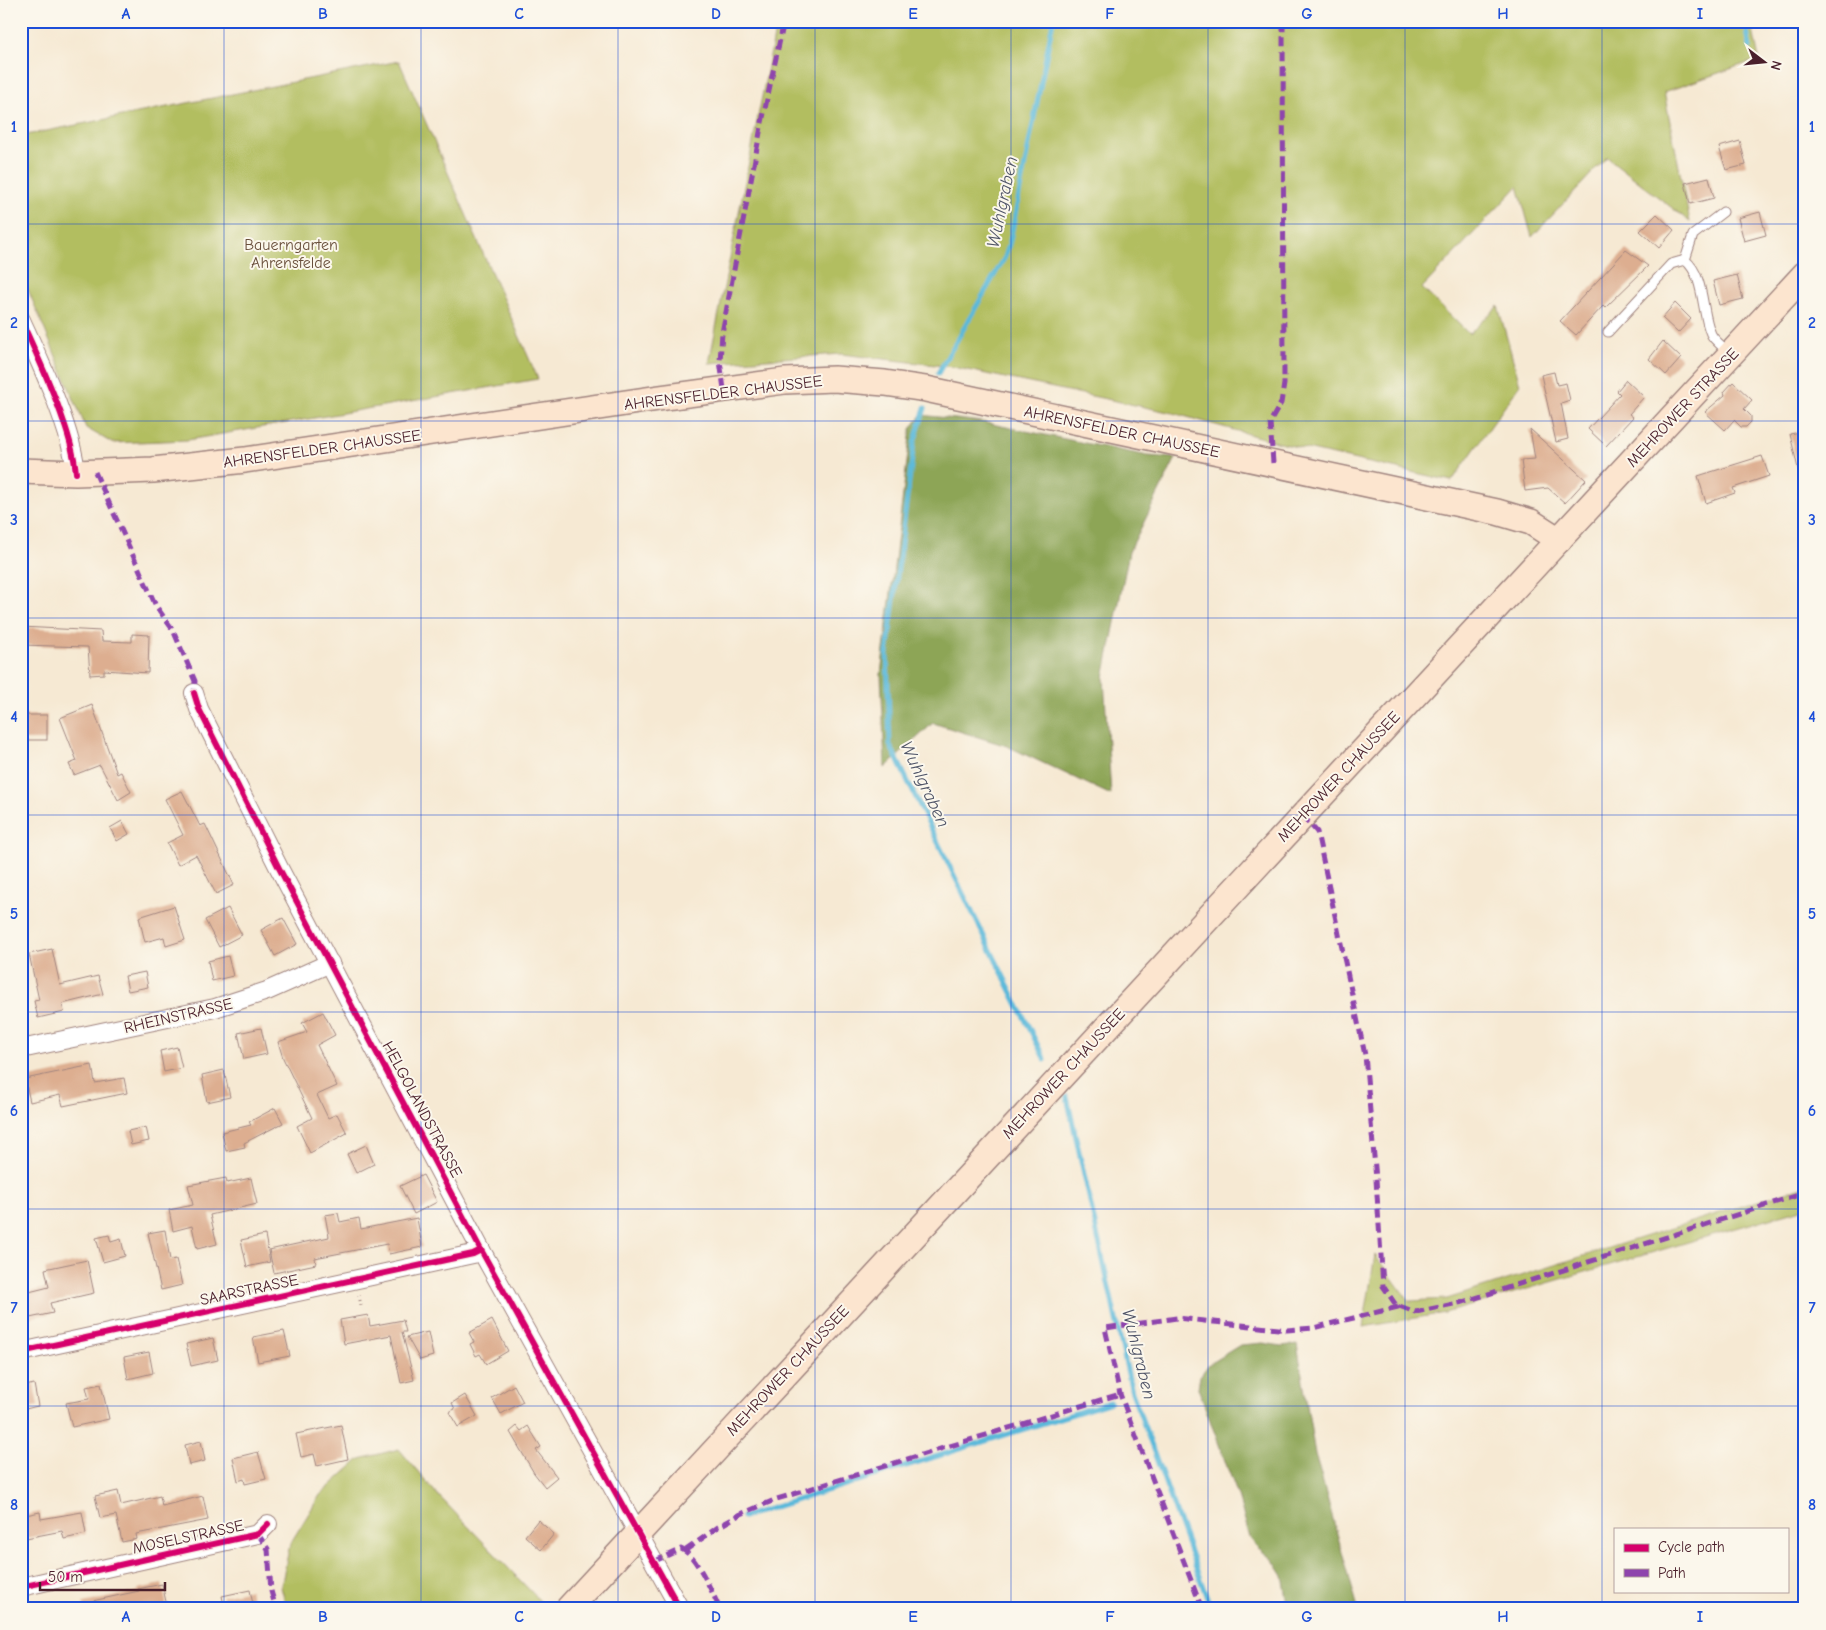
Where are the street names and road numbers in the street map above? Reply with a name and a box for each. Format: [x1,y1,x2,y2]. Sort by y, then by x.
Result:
street label: MEHROWER STRASSE [1623,344,1743,471]
street label: AHRENSFELDER CHAUSSEE [623,372,824,414]
street label: AHRENSFELDER CHAUSSEE [1022,402,1222,462]
street label: AHRENSFELDER CHAUSSEE [222,426,423,472]
street label: MEHROWER CHAUSSEE [1274,708,1404,845]
street label: RHEINSTRASSE [122,995,235,1037]
street label: MEHROWER CHAUSSEE [999,1005,1129,1142]
street label: HELGOLANDSTRASSE [379,1038,466,1181]
street label: SAARSTRASSE [198,1271,300,1309]
street label: MEHROWER CHAUSSEE [723,1302,853,1439]
street label: MOSELSTRASSE [131,1516,246,1558]

